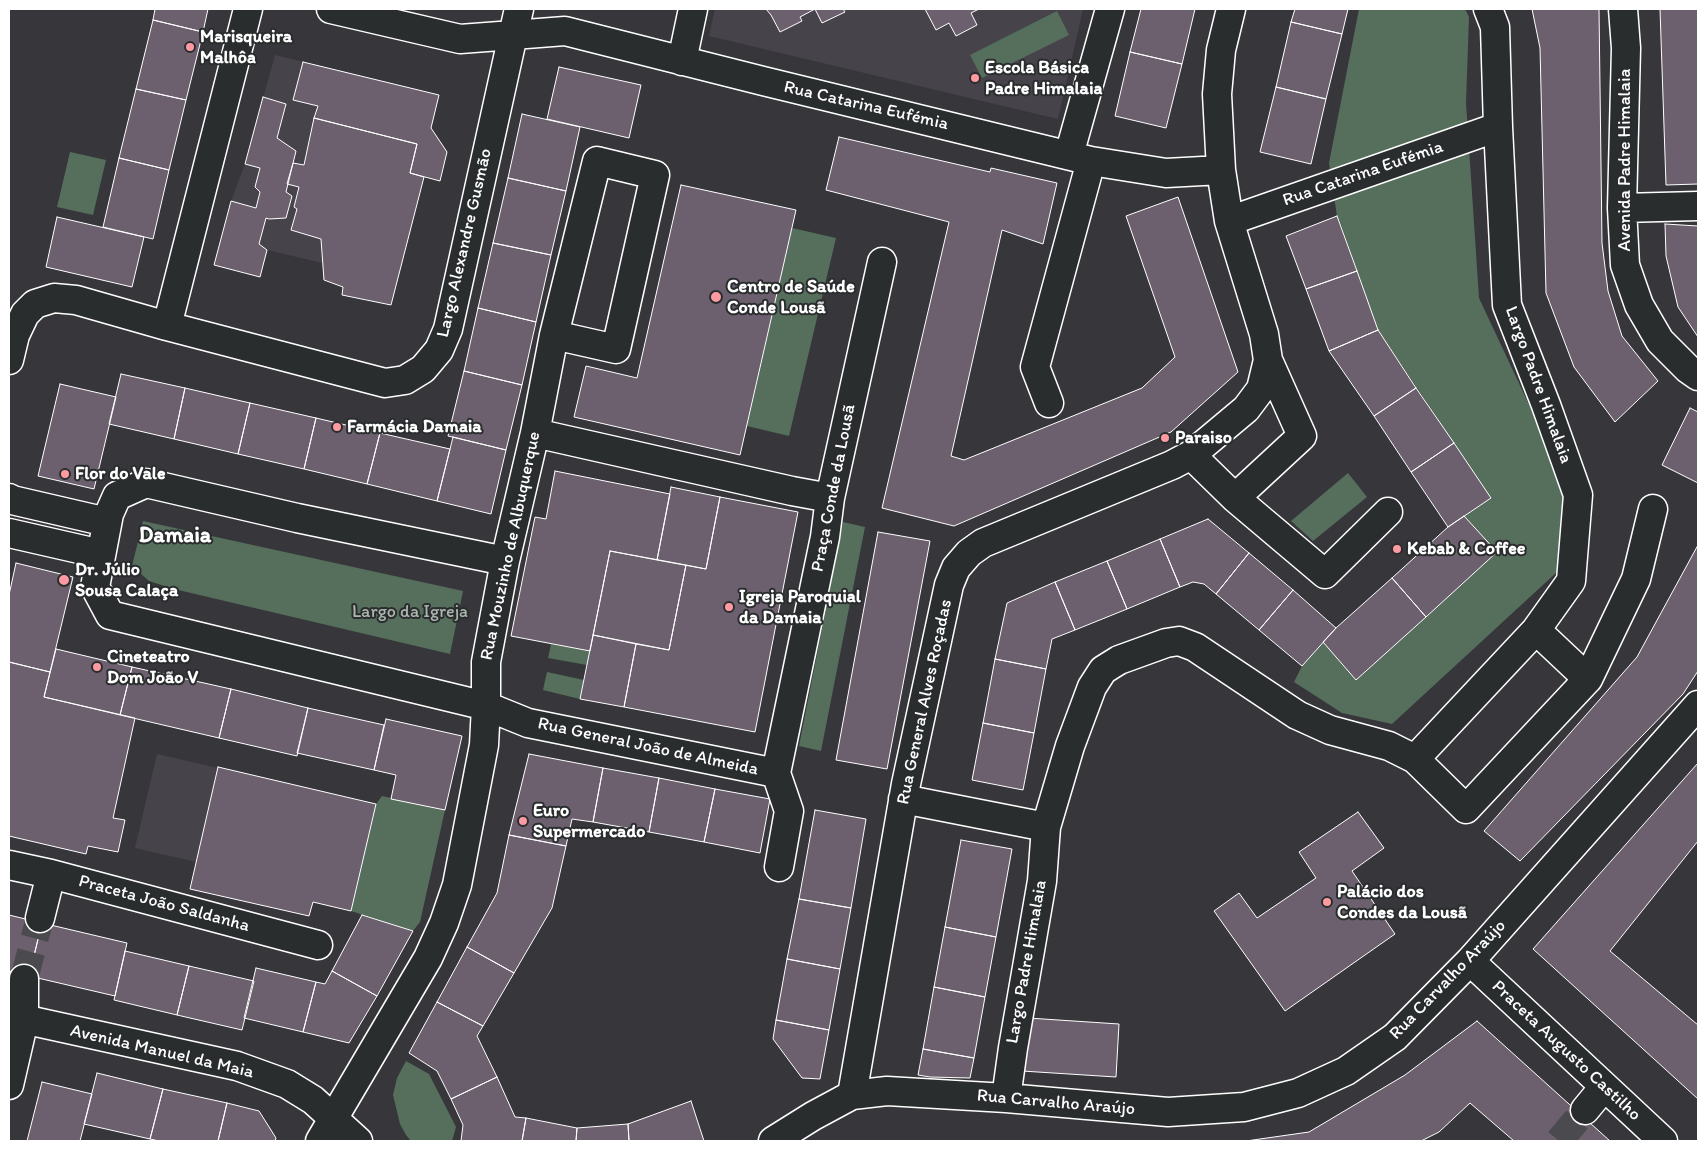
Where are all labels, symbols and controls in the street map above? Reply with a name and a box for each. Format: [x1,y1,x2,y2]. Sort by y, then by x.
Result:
place label: Marisqueira Malhôa [200,26,292,68]
marker: Marisqueira Malhôa [184,41,196,53]
place label: Escola Básica Padre Himalaia [985,57,1102,100]
street label: Avenida Padre Himalaia [1614,69,1636,251]
marker: Escola Básica Padre Himalaia [969,72,981,84]
street label: Rua Catarina Eufémia [782,77,950,135]
street label: Rua Catarina Eufémia [1280,136,1446,212]
street label: Largo Alexandre Gusmão [433,146,497,340]
place label: Centro de Saúde Conde Lousã [727,276,855,318]
marker: Centro de Saúde Conde Lousã [709,290,723,304]
street label: Largo Padre Himalaia [1500,304,1576,466]
street label: Praça Conde da Lousã [807,402,861,574]
place label: Farmácia Damaia [347,416,482,438]
marker: Farmácia Damaia [331,421,343,433]
place label: Paraiso [1175,427,1232,449]
street label: Rua Mouzinho de Albuquerque [476,430,546,662]
marker: Paraiso [1159,432,1171,444]
place label: Flor do Vale [75,463,165,485]
marker: Flor do Vale [59,468,71,480]
district label: Damaia [139,523,211,549]
place label: Kebab & Coffee [1407,538,1525,560]
marker: Kebab & Coffee [1391,543,1403,555]
place label: Dr. Júlio Sousa Calaça [75,559,178,602]
marker: Dr. Júlio Sousa Calaça [57,573,71,587]
place label: Igreja Paroquial da Damaia [739,586,861,628]
street label: Rua General Alves Roçadas [893,598,957,806]
park label: Largo da Igreja [352,601,468,623]
marker: Igreja Paroquial da Damaia [723,601,735,613]
place label: Cineteatro Dom João V [107,646,198,689]
marker: Cineteatro Dom João V [91,661,103,673]
street label: Rua General João de Almeida [536,713,760,781]
place label: Euro Supermercado [533,800,645,842]
marker: Euro Supermercado [517,815,529,827]
street label: Praceta João Saldanha [76,871,252,937]
street label: Largo Padre Himalaia [1002,879,1052,1045]
place label: Palácio dos Condes da Lousã [1337,881,1467,924]
marker: Palácio dos Condes da Lousã [1321,896,1333,908]
street label: Rua Carvalho Araújo [1385,915,1511,1045]
street label: Praceta Augusto Castilho [1487,976,1645,1126]
street label: Avenida Manuel da Maia [68,1020,256,1084]
street label: Rua Carvalho Araújo [976,1085,1136,1121]

